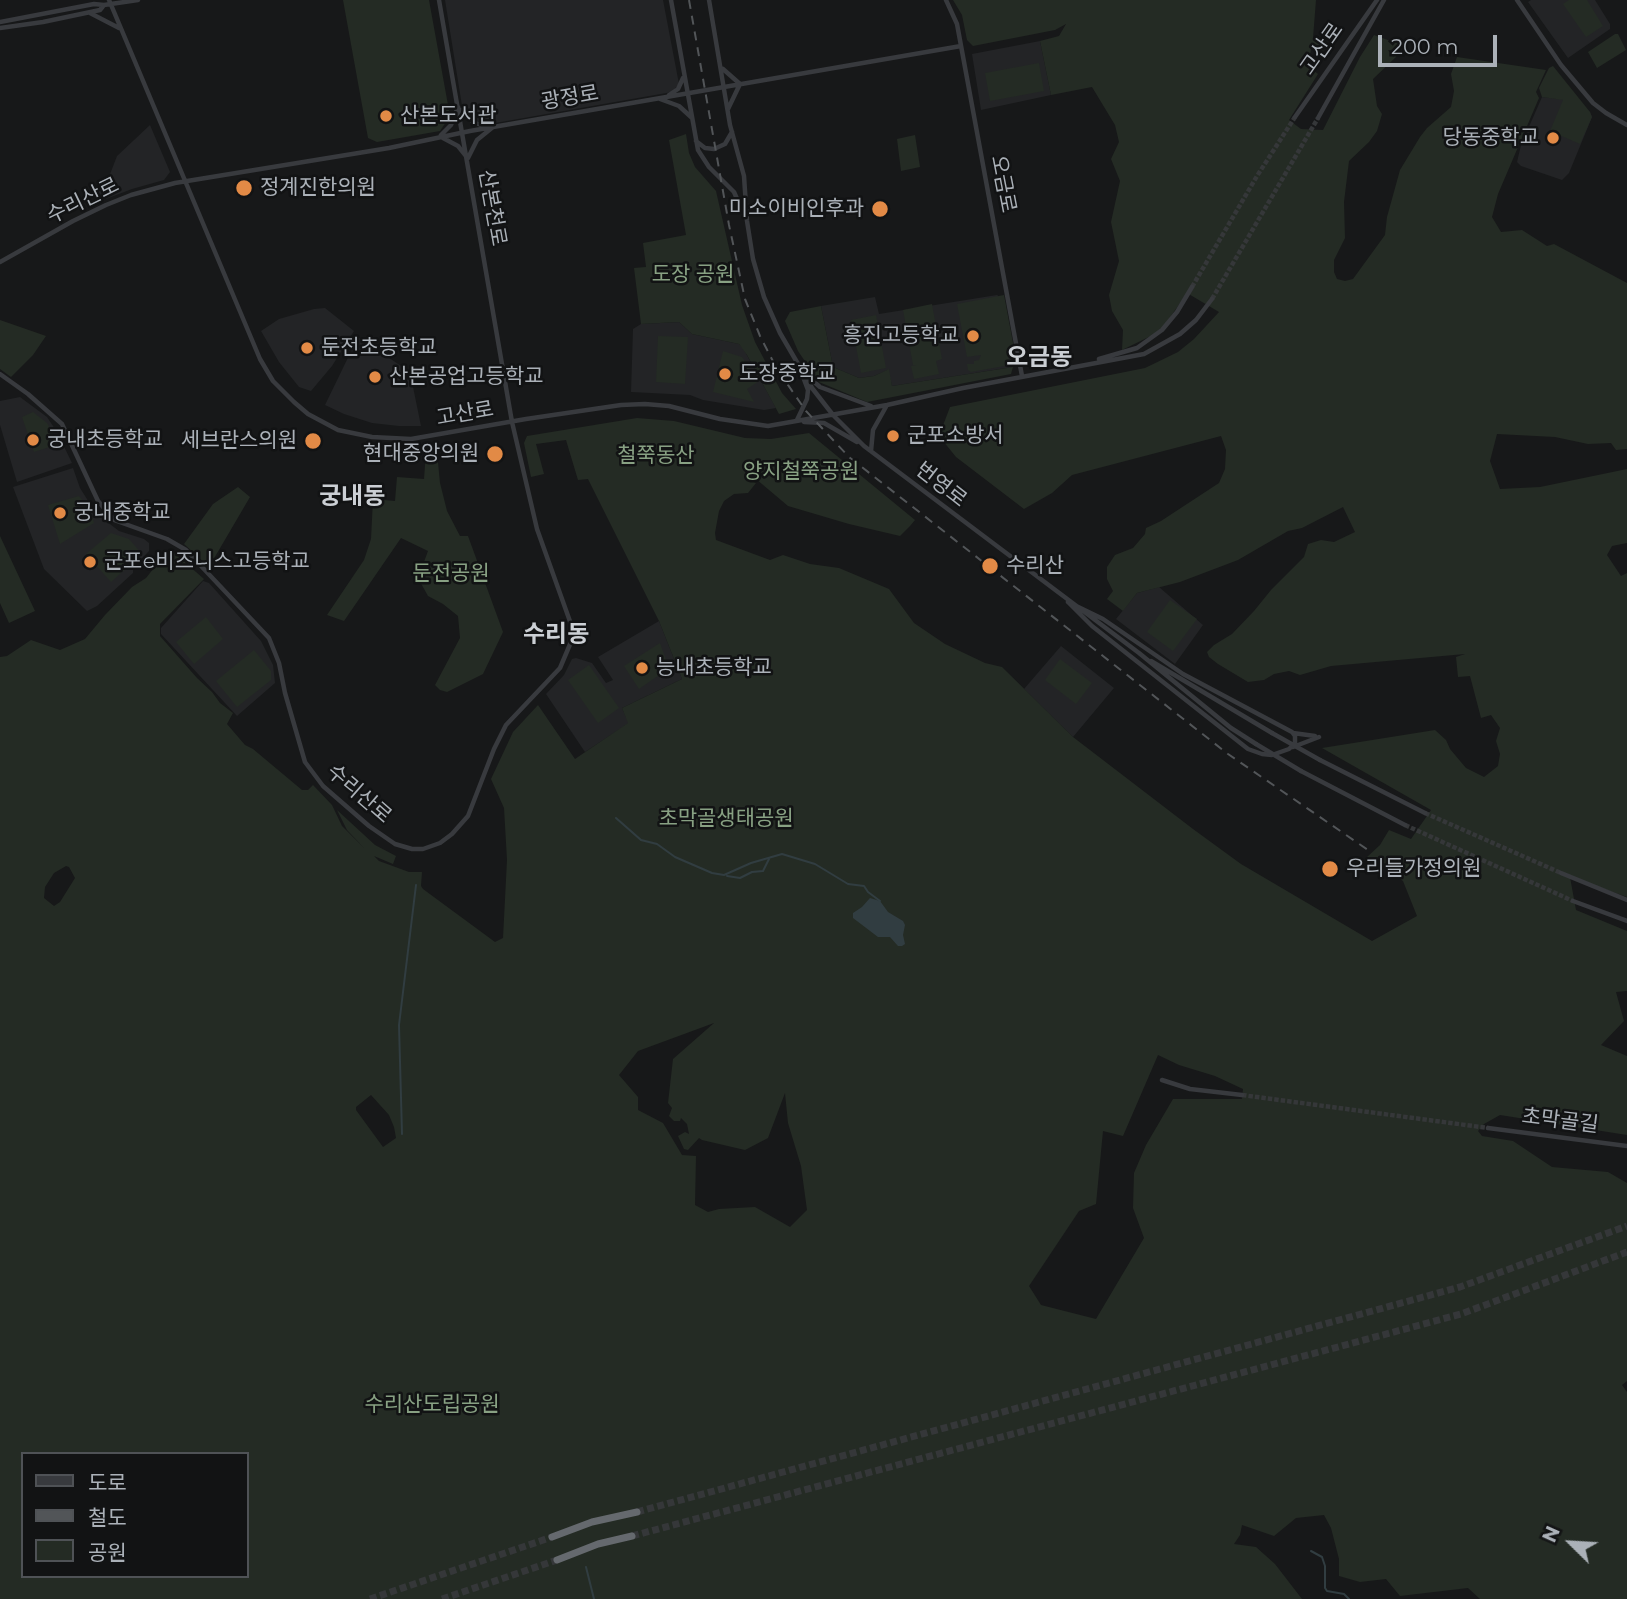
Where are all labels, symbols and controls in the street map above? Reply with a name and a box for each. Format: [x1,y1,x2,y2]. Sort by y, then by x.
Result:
street label: 고산로 [1295,18,1349,80]
scale bar [1382,21,1501,65]
text: 200 m [1391,34,1458,59]
street label: 광정로 [539,81,601,115]
place label: 산본도서관 [400,103,497,129]
marker: 산본도서관 [378,108,394,124]
place label: 당동중학교 [1442,125,1539,151]
marker: 당동중학교 [1545,130,1561,146]
street label: 오금로 [985,153,1021,215]
street label: 산본천로 [473,168,511,248]
street label: 수리산로 [43,173,123,229]
place label: 정계진한의원 [260,175,376,201]
marker: 정계진한의원 [234,178,254,198]
place label: 미소이비인후과 [729,196,864,222]
marker: 미소이비인후과 [870,199,890,219]
park label: 도장 공원 [652,262,734,288]
place label: 흥진고등학교 [843,323,959,349]
marker: 흥진고등학교 [965,328,981,344]
place label: 둔전초등학교 [321,335,437,361]
marker: 둔전초등학교 [299,340,315,356]
district label: 오금동 [1006,344,1072,372]
place label: 도장중학교 [739,361,836,387]
place label: 산본공업고등학교 [389,364,544,390]
marker: 도장중학교 [717,366,733,382]
marker: 산본공업고등학교 [367,369,383,385]
street label: 고산로 [434,397,496,431]
place label: 군포소방서 [907,423,1004,449]
place label: 궁내초등학교 [47,427,163,453]
place label: 세브란스의원 [181,428,297,454]
marker: 군포소방서 [885,428,901,444]
marker: 세브란스의원 [303,431,323,451]
marker: 궁내초등학교 [25,432,41,448]
place label: 현대중앙의원 [363,441,479,467]
park label: 철쭉동산 [617,443,695,469]
marker: 현대중앙의원 [485,444,505,464]
street label: 번영로 [910,457,972,513]
park label: 양지철쭉공원 [743,459,859,485]
district label: 궁내동 [319,483,385,511]
place label: 궁내중학교 [74,500,171,526]
marker: 궁내중학교 [52,505,68,521]
place label: 군포e비즈니스고등학교 [104,549,310,575]
place label: 수리산 [1006,553,1064,579]
marker: 군포e비즈니스고등학교 [82,554,98,570]
marker: 수리산 [980,556,1000,576]
park label: 둔전공원 [412,561,490,587]
district label: 수리동 [523,621,589,649]
place label: 능내초등학교 [656,655,772,681]
marker: 능내초등학교 [634,660,650,676]
street label: 수리산로 [322,759,396,829]
park label: 초막골생태공원 [658,806,794,832]
place label: 우리들가정의원 [1346,856,1481,882]
marker: 우리들가정의원 [1320,859,1340,879]
street label: 초막골길 [1520,1104,1600,1138]
park label: 수리산도립공원 [364,1392,500,1418]
legend [21,1452,248,1578]
text: 도로 [88,1470,127,1495]
text: 철도 [88,1505,127,1530]
north arrow [1536,1508,1606,1578]
text: N [1538,1523,1565,1546]
text: 공원 [88,1540,127,1565]

